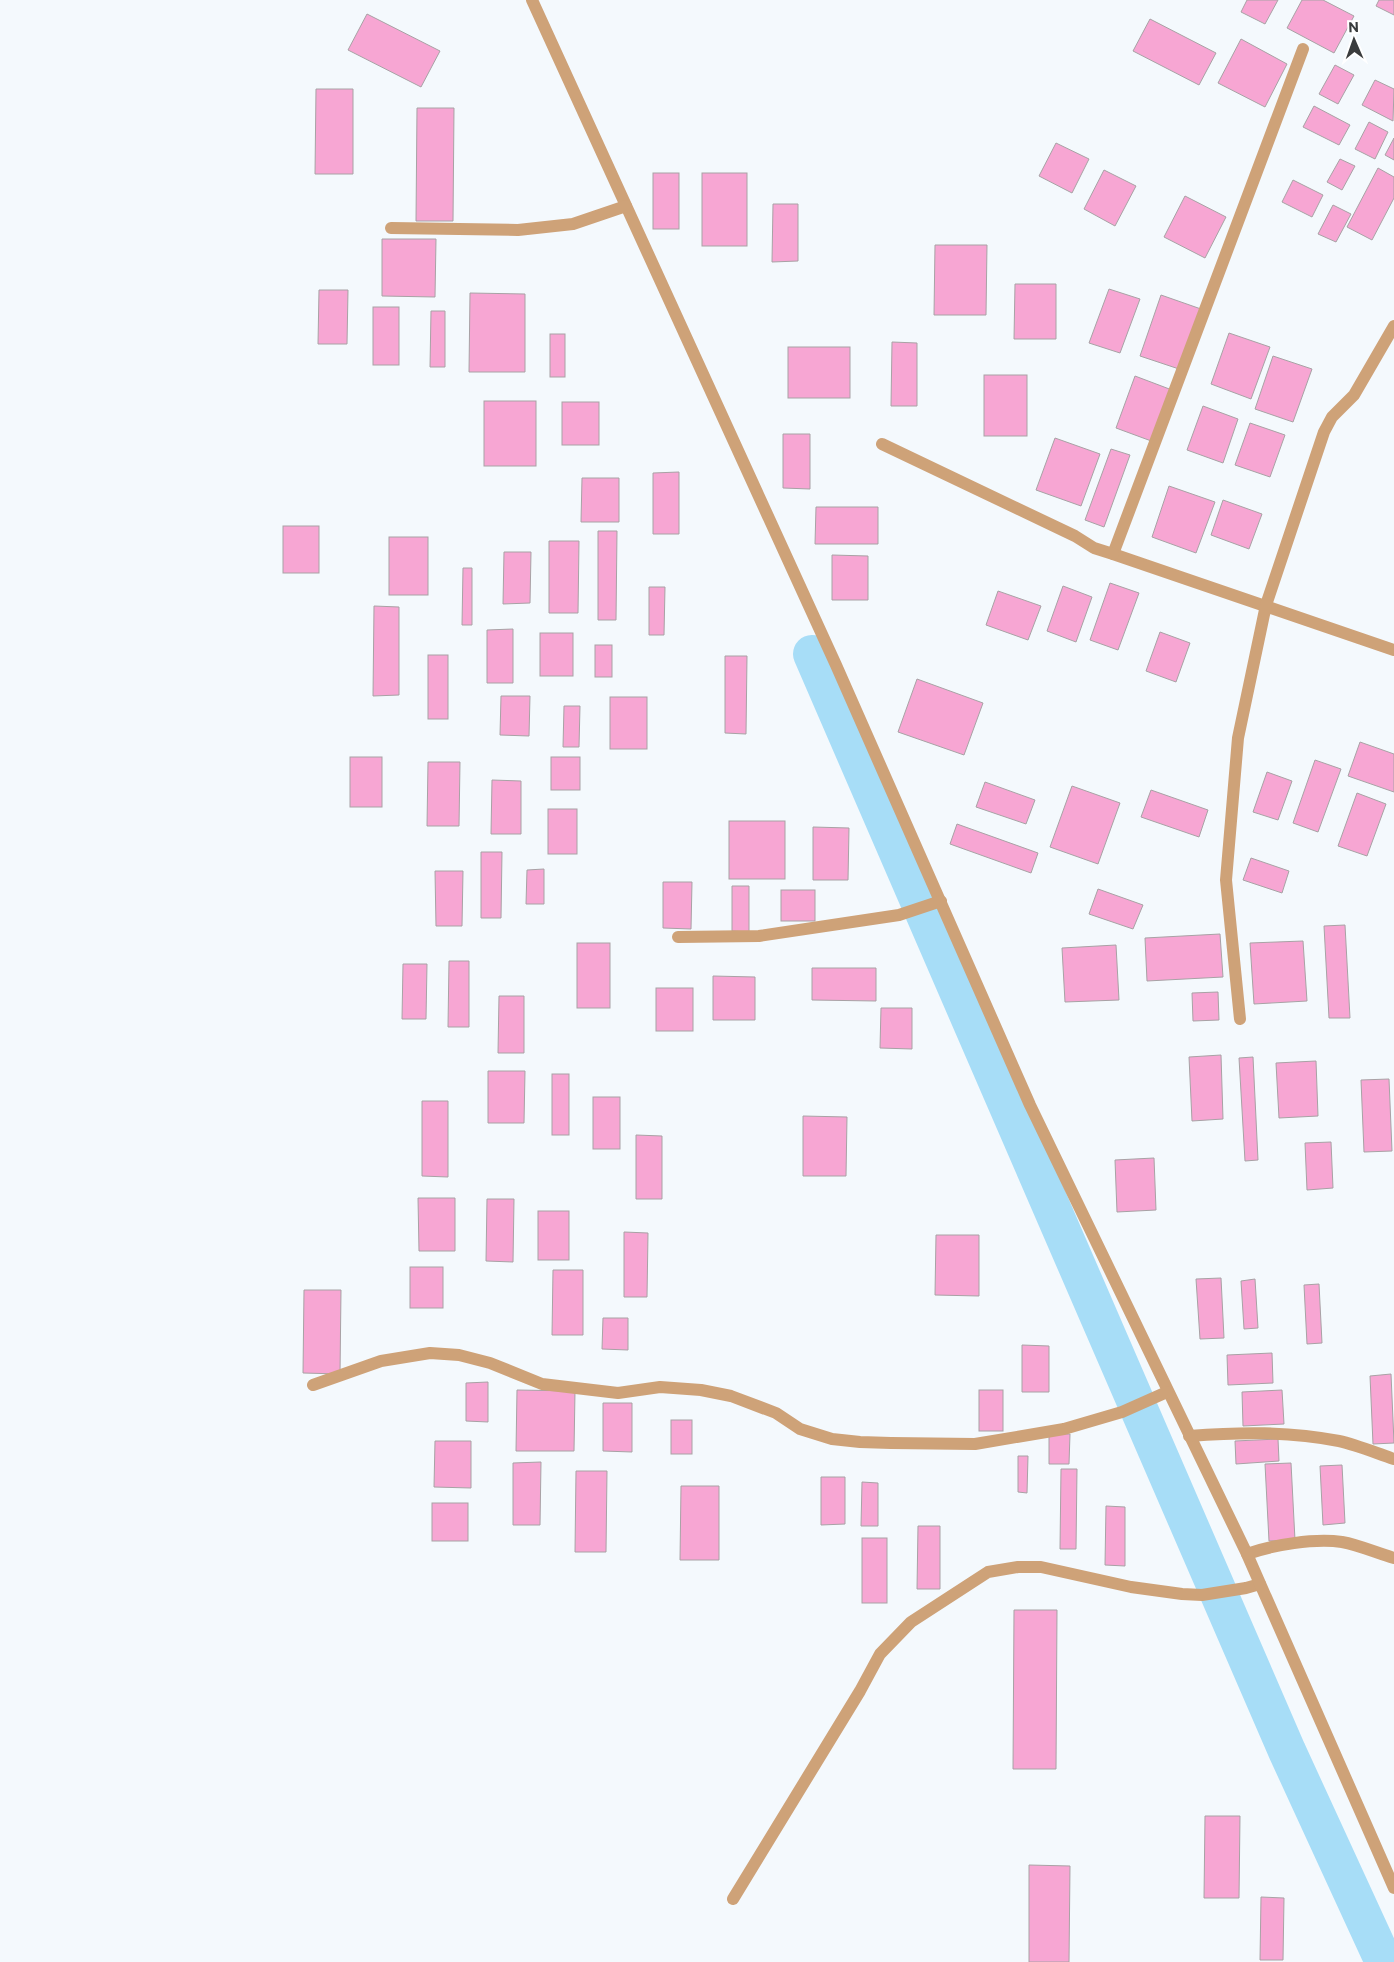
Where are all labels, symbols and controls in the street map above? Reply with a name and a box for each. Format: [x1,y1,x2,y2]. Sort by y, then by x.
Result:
north arrow [1329,15,1379,65]
text: N [1348,18,1359,35]

